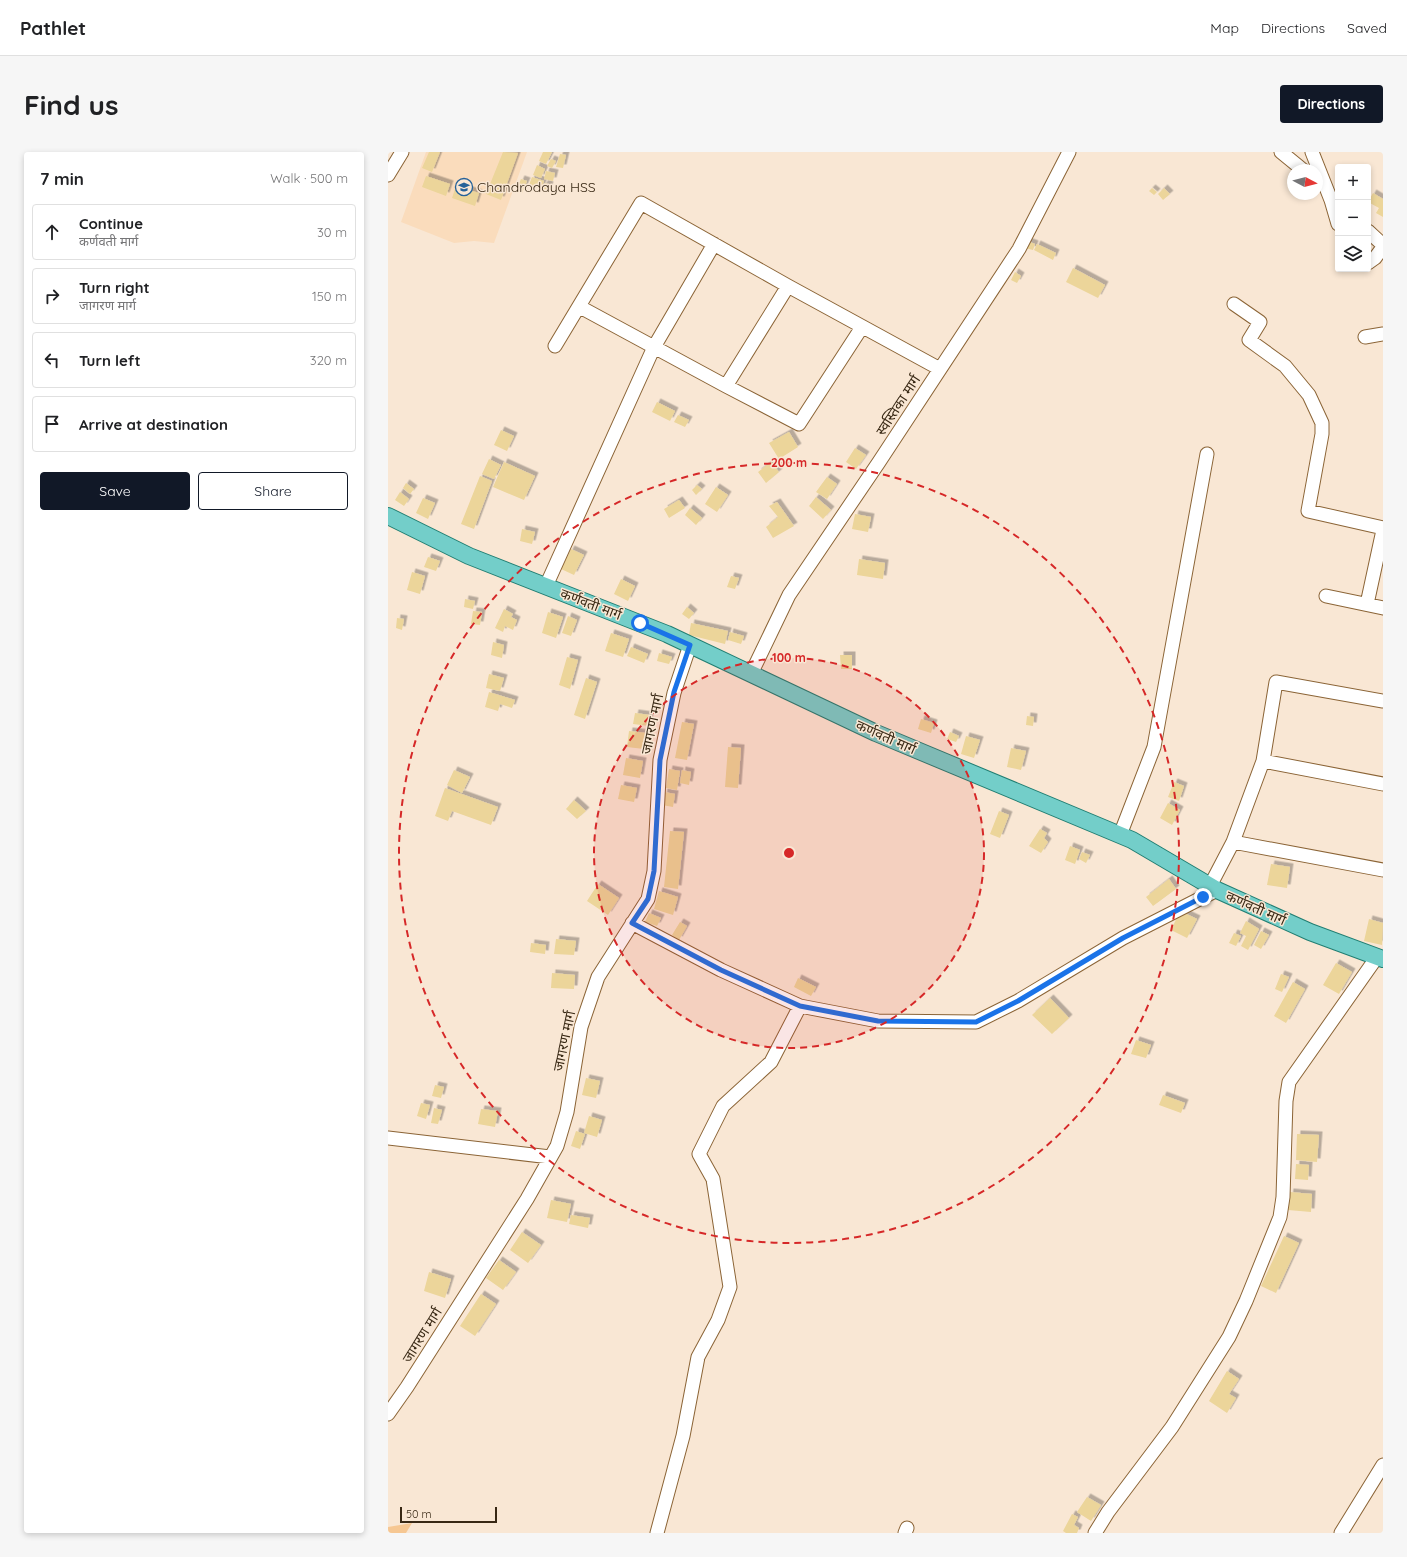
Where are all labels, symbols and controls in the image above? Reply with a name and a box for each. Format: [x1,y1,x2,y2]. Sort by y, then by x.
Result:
text: Pathlet [20,16,86,40]
text: Map [1210,19,1239,37]
text: Directions [1261,19,1325,37]
text: Saved [1347,19,1387,37]
button: Directions [1280,85,1383,123]
text: Find us [24,87,118,122]
north arrow [1287,164,1323,200]
map controls [1335,164,1371,272]
button: + [1335,164,1371,200]
text: 7 min [40,168,84,189]
text: Walk · 500 m [270,170,348,186]
school or university icon: Chandrodaya HSS [454,177,474,197]
place label: Chandrodaya HSS [477,178,596,196]
button: − [1335,200,1371,236]
text: Continue [79,214,143,233]
icon: ahead [41,221,63,243]
text: 30 m [317,224,347,240]
text: कर्णवती मार्ग [79,233,138,249]
button: layers [1335,236,1371,272]
text: Turn right [79,278,150,297]
icon: right [41,285,63,307]
text: 150 m [312,288,347,304]
text: जागरण मार्ग [79,297,136,313]
icon: left [41,349,63,371]
text: Turn left [79,351,141,370]
text: 320 m [310,352,347,368]
street label: स्वस्तिका मार्ग [872,370,925,439]
icon: arrive [41,413,63,435]
text: Arrive at destination [79,415,228,434]
text: 200 m [771,455,807,470]
button: Save [40,472,190,510]
button: Share [198,472,348,510]
street label: कर्णवती मार्ग [558,584,625,624]
route start [631,614,649,632]
text: 100 m [772,650,806,665]
street label: जागरण मार्ग [637,691,667,756]
street label: कर्णवती मार्ग [853,716,920,759]
centre of rings [782,846,796,860]
street label: कर्णवती मार्ग [1223,887,1290,930]
route end [1194,888,1212,906]
street label: जागरण मार्ग [549,1008,579,1073]
street label: जागरण मार्ग [398,1303,447,1366]
scale bar [400,1505,497,1524]
text: 50 m [406,1507,432,1521]

